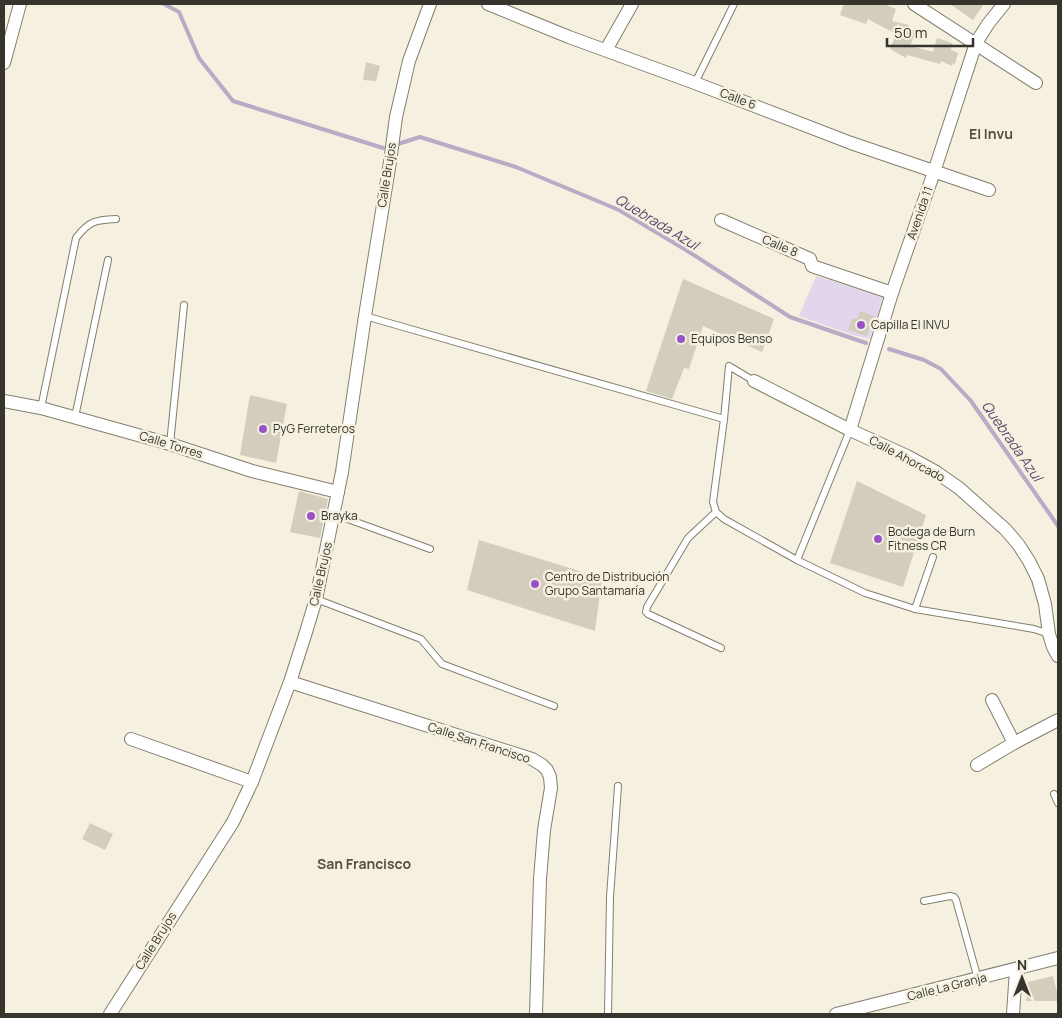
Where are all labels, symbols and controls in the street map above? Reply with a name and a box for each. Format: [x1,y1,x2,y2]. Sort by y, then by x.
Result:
scale bar [887,15,973,47]
text: 50 m [894,22,928,43]
street label: Calle 6 [718,84,759,113]
district label: El Invu [969,124,1013,143]
street label: Calle Brujos [373,141,400,209]
street label: Avenida 11 [902,184,937,242]
water label: Quebrada Azul [612,189,704,255]
street label: Calle 8 [760,230,801,261]
place label: Capilla El INVU [871,316,950,333]
marker: Capilla El INVU [855,319,867,331]
place label: Equipos Benso [691,330,772,347]
marker: Equipos Benso [675,333,687,345]
water label: Quebrada Azul [978,397,1048,486]
place label: PyG Ferreteros [273,420,355,437]
marker: PyG Ferreteros [257,423,269,435]
street label: Calle Torres [137,427,205,462]
street label: Calle Ahorcado [866,431,948,486]
place label: Brayka [321,507,358,524]
marker: Brayka [305,510,317,522]
place label: Bodega de Burn Fitness CR [888,523,975,554]
marker: Bodega de Burn Fitness CR [872,533,884,545]
street label: Calle Brujos [305,540,336,608]
place label: Centro de Distribución Grupo Santamaría [545,568,669,599]
marker: Centro de Distribución Grupo Santamaría [529,578,541,590]
street label: Calle San Francisco [426,718,533,767]
district label: San Francisco [317,854,411,873]
street label: Calle Brujos [131,908,180,973]
north arrow [997,953,1047,1003]
text: N [1017,955,1027,974]
street label: Calle La Granja [905,968,988,1005]

